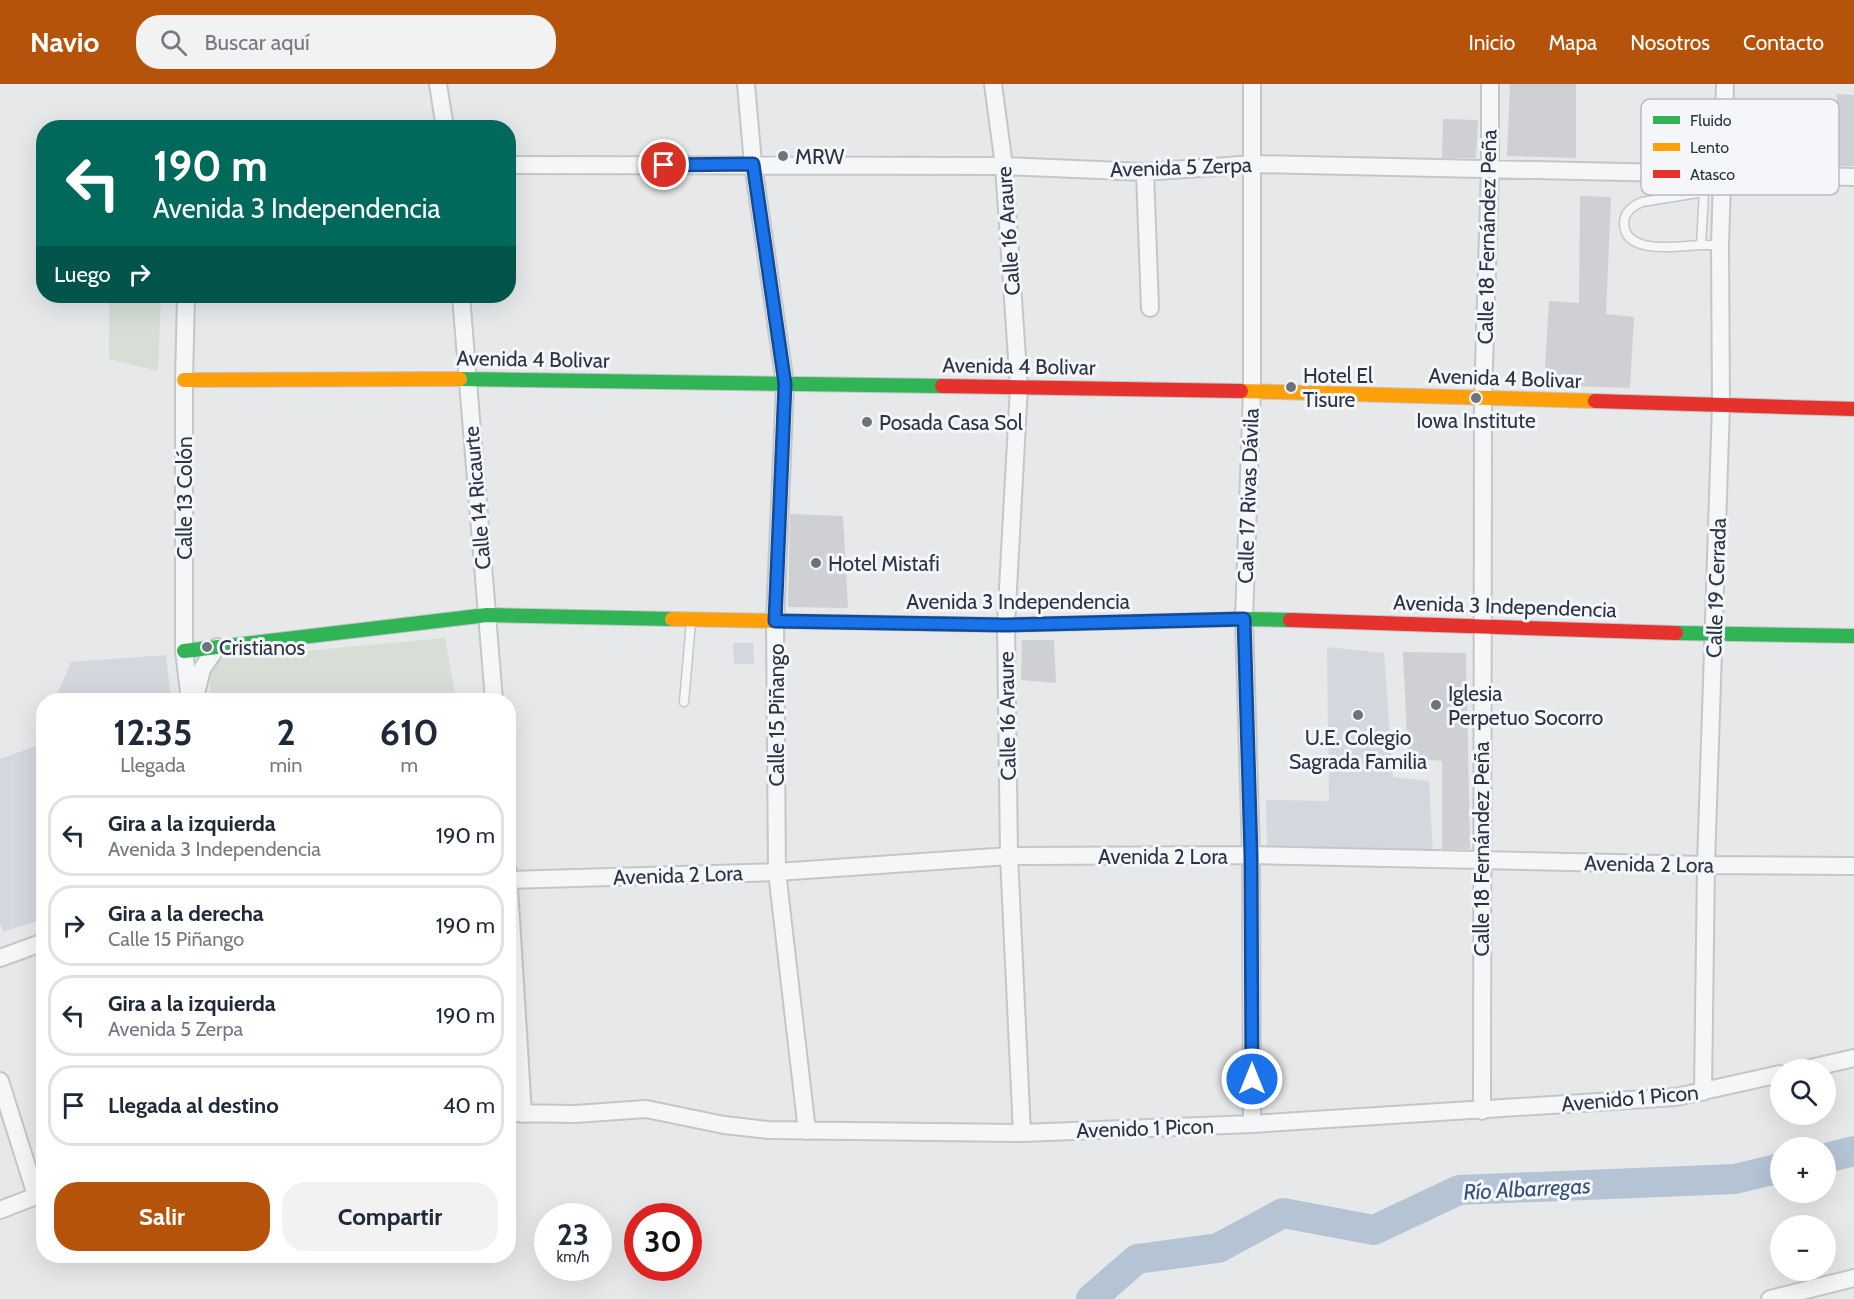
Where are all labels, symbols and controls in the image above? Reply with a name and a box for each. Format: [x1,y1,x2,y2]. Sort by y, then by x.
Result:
search box [136,15,556,69]
text: Navio [30,25,100,59]
icon: search [157,26,190,59]
text: Buscar aquí [205,29,310,56]
text: Inicio [1468,30,1515,55]
text: Mapa [1548,30,1597,55]
text: Nosotros [1630,30,1710,55]
text: Contacto [1743,30,1824,55]
legend [1641,99,1839,195]
text: Fluido [1690,111,1732,130]
street label: Calle 18 Fernández Peña [1473,129,1501,345]
text: Lento [1690,138,1729,157]
pin [638,139,689,190]
text: 190 m [153,140,268,192]
icon: left [54,144,132,222]
place label: MRW [795,144,845,169]
icon: arrive [647,148,680,181]
marker: MRW [776,149,790,163]
street label: Avenida 5 Zerpa [1110,152,1252,182]
street label: Calle 16 Araure [991,165,1025,296]
text: Atasco [1690,165,1735,184]
text: Avenida 3 Independencia [153,192,440,225]
icon: right [123,258,156,291]
text: Luego [54,261,111,288]
street label: Avenida 4 Bolivar [456,345,610,373]
street label: Avenida 4 Bolivar [942,352,1096,380]
place label: Hotel El Tisure [1303,363,1373,412]
street label: Avenida 4 Bolivar [1428,363,1582,393]
marker: Hotel El Tisure [1284,380,1298,394]
marker: Iowa Institute [1469,391,1483,405]
street label: Calle 17 Rivas Dávila [1232,408,1264,584]
place label: Iowa Institute [1416,408,1536,433]
place label: Posada Casa Sol [879,410,1023,435]
marker: Posada Casa Sol [860,415,874,429]
street label: Calle 14 Ricaurte [458,425,496,571]
street label: Calle 13 Colón [172,436,197,560]
street label: Calle 19 Cerrada [1701,518,1731,658]
place label: Hotel Mistafi [828,551,940,576]
marker: Hotel Mistafi [809,556,823,570]
street label: Avenida 3 Independencia [906,589,1130,614]
street label: Avenida 3 Independencia [1393,590,1617,622]
place label: Cristianos [219,635,305,660]
marker: Cristianos [200,640,214,654]
street label: Calle 15 Piñango [764,643,789,787]
street label: Calle 16 Araure [993,651,1021,781]
place label: Iglesia Perpetuo Socorro [1448,681,1603,730]
marker: Iglesia Perpetuo Socorro [1429,698,1443,712]
marker: U.E. Colegio Sagrada Familia [1351,708,1365,722]
text: 12:35 [113,710,192,754]
text: 2 [277,710,296,754]
text: 610 [380,710,439,754]
place label: U.E. Colegio Sagrada Familia [1289,725,1427,774]
street label: Calle 18 Fernández Peña [1469,742,1494,956]
text: Llegada [120,753,185,777]
text: min [270,753,303,777]
text: m [400,753,418,777]
text: Gira a la izquierda [108,810,276,837]
icon: left [57,819,90,852]
text: 190 m [436,822,495,849]
text: Avenida 3 Independencia [108,837,321,861]
street label: Avenida 2 Lora [1098,844,1228,869]
street label: Avenida 2 Lora [1584,850,1714,878]
street label: Avenida 2 Lora [613,860,743,890]
text: Gira a la derecha [108,900,264,927]
icon: right [57,909,90,942]
text: 190 m [436,912,495,939]
text: Calle 15 Piñango [108,927,244,951]
text: Gira a la izquierda [108,990,276,1017]
icon: left [57,999,90,1032]
text: 190 m [436,1002,495,1029]
text: Avenida 5 Zerpa [108,1017,243,1041]
position arrow [1220,1047,1284,1111]
map controls [1770,1059,1836,1281]
button: search [1770,1059,1836,1125]
street label: Avenido 1 Picon [1560,1080,1700,1116]
icon: arrive [57,1089,90,1122]
text: Llegada al destino [108,1092,279,1119]
text: 40 m [443,1092,495,1119]
street label: Avenido 1 Picon [1076,1113,1214,1143]
button: + [1770,1137,1836,1203]
water label: Río Albarregas [1463,1172,1592,1206]
button: Salir [54,1182,270,1251]
button: Compartir [282,1182,498,1251]
speed limit sign: 30 [624,1203,702,1281]
button: − [1770,1215,1836,1281]
text: 23 [557,1216,589,1253]
text: km/h [557,1248,589,1266]

